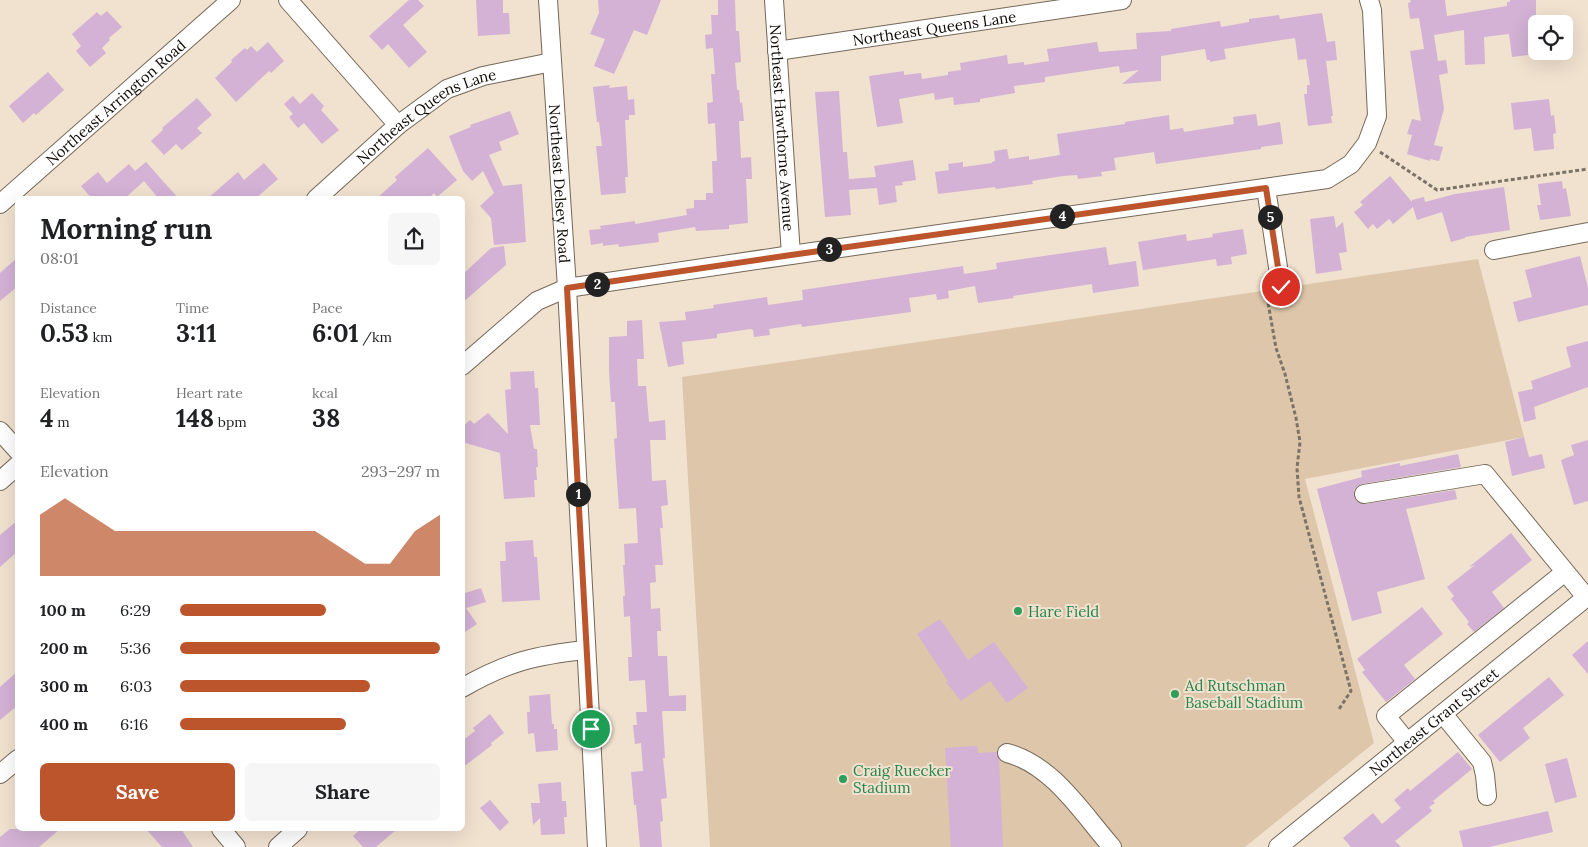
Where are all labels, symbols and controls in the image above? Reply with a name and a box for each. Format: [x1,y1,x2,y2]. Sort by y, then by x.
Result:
street label: Northeast Queens Lane [851,6,1017,49]
map controls [1528,15,1573,60]
button: locate [1528,15,1573,60]
street label: Northeast Hawthorne Avenue [766,24,799,232]
street label: Northeast Arrington Road [41,35,189,169]
street label: Northeast Queens Lane [352,64,498,168]
street label: Northeast Delsey Road [545,104,575,264]
pin: 4 [1050,204,1074,228]
pin: 5 [1258,204,1282,230]
text: 4 [1059,207,1066,225]
text: 5 [1267,208,1274,226]
text: Morning run [40,211,212,247]
button: share [388,213,440,265]
pin: 3 [816,236,842,262]
text: 3 [826,240,833,258]
text: 08:01 [40,248,79,268]
pin [1260,266,1302,308]
pin: 2 [584,272,610,296]
icon: check [1267,273,1295,301]
text: 2 [594,275,601,293]
text: Distance [40,299,97,317]
text: Time [176,299,209,317]
text: Pace [312,299,343,317]
text: 0.53 [40,317,89,349]
text: 3:11 [176,317,217,349]
text: 6:01 [312,317,359,349]
text: km [89,328,113,346]
text: /km [359,328,392,346]
text: Elevation [40,384,100,402]
text: Heart rate [176,384,243,402]
text: kcal [312,384,338,402]
text: 4 [40,402,54,434]
text: 148 [176,402,214,434]
text: 38 [312,402,340,434]
text: m [54,413,70,431]
text: bpm [214,413,247,431]
text: Elevation [40,461,109,481]
text: 293–297 m [361,461,440,481]
pin: 1 [566,482,590,506]
text: 1 [576,485,581,503]
text: 100 m [40,600,86,620]
text: 6:29 [120,600,151,620]
place label: Hare Field [1028,602,1099,621]
marker: Hare Field [1012,605,1024,617]
text: 200 m [40,638,88,658]
text: 5:36 [120,638,151,658]
street label: Northeast Grant Street [1365,663,1502,779]
text: 300 m [40,676,88,696]
text: 6:03 [120,676,152,696]
place label: Ad Rutschman Baseball Stadium [1184,676,1303,712]
marker: Ad Rutschman Baseball Stadium [1169,688,1181,700]
pin [570,708,612,750]
text: 400 m [40,714,88,734]
text: 6:16 [120,714,148,734]
icon: arrive [577,715,605,743]
place label: Craig Ruecker Stadium [853,761,952,797]
button: Save [40,763,235,821]
button: Share [245,763,440,821]
marker: Craig Ruecker Stadium [837,773,849,785]

